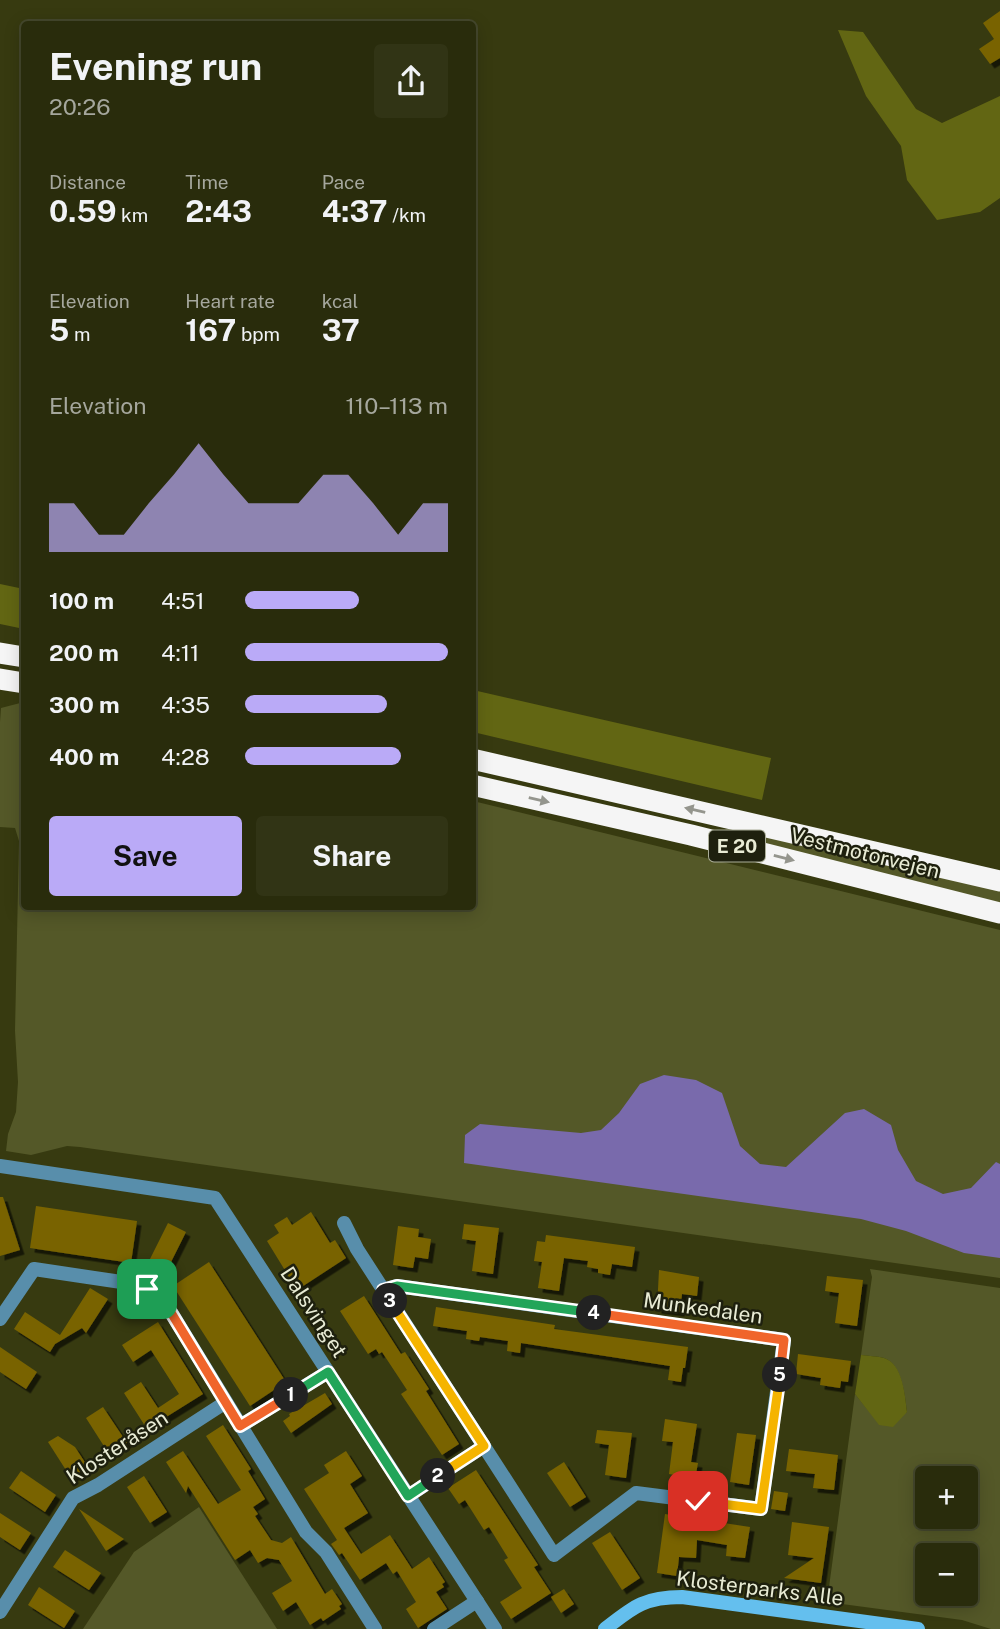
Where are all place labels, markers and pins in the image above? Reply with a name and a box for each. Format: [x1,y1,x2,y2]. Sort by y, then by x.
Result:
pin [117,1259,177,1319]
pin: 3 [372,1284,408,1318]
pin: 4 [576,1296,612,1330]
pin: 5 [762,1358,798,1392]
pin: 1 [274,1378,308,1412]
pin: 2 [420,1458,456,1494]
pin [668,1471,728,1531]

